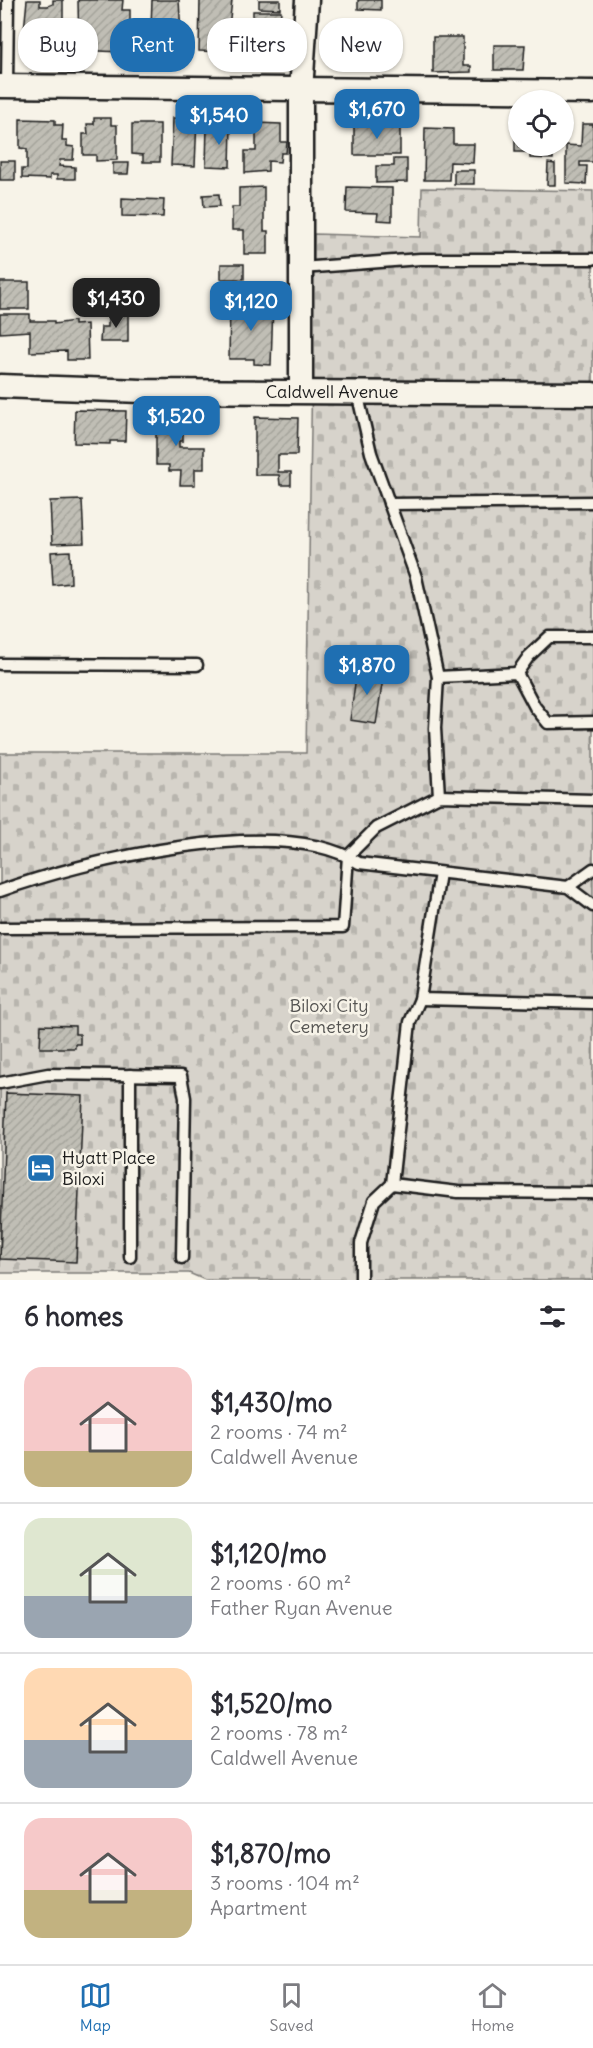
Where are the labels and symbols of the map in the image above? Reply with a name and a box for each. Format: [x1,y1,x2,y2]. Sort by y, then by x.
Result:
pin: $1,670 [328,89,426,140]
pin: $1,540 [170,95,268,146]
pin: $1,430 [67,278,165,329]
pin: $1,120 [202,281,300,332]
street label: Caldwell Avenue [265,380,399,403]
pin: $1,520 [127,396,225,447]
pin: $1,870 [318,645,416,696]
park label: Biloxi City Cemetery [289,994,369,1038]
place label: Hyatt Place Biloxi [62,1146,155,1190]
hotel icon: Hyatt Place Biloxi [25,1152,57,1184]

